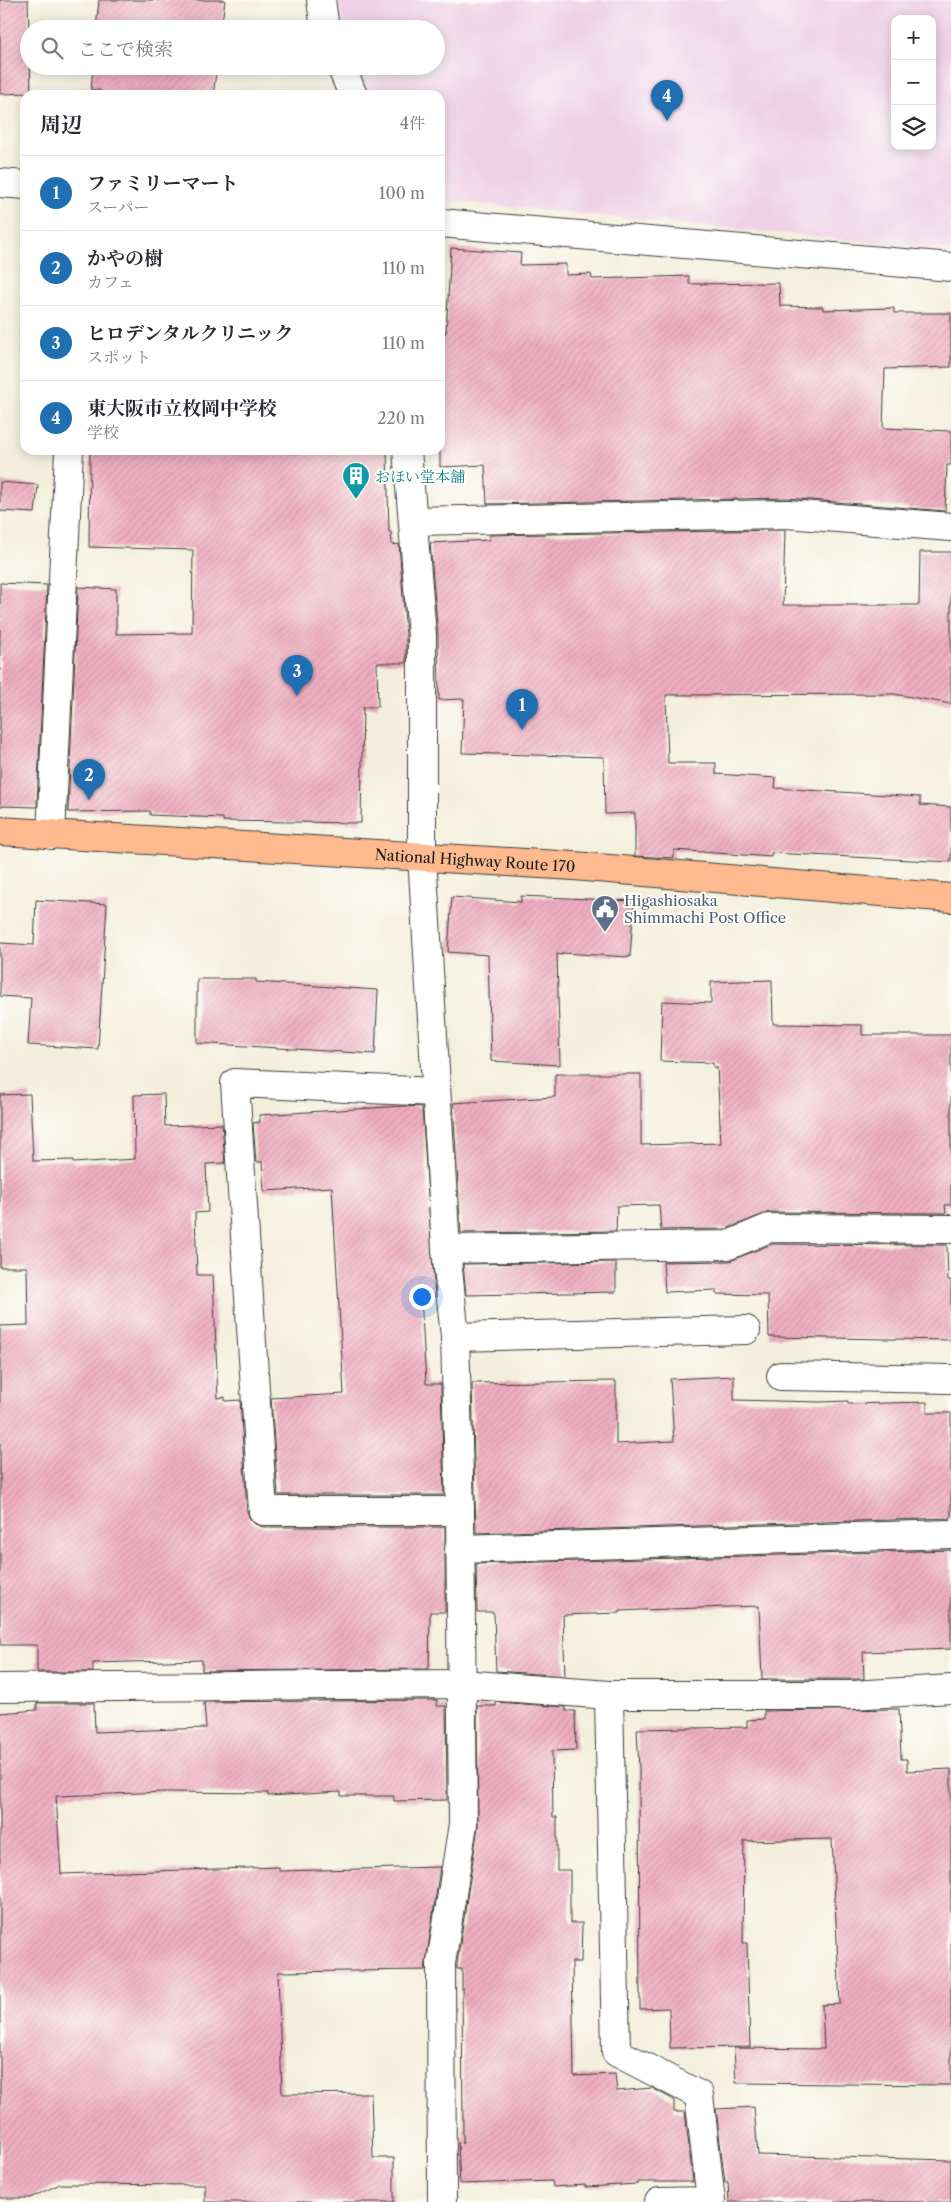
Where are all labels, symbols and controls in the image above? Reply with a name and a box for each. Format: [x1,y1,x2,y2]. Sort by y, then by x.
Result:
map controls [891,15,936,150]
button: + [891,15,936,60]
search box [20,20,445,75]
icon: search [38,34,66,62]
text: ここで検索 [78,38,173,61]
button: − [891,60,936,105]
pin: 4 [651,80,683,121]
button: layers [891,105,936,150]
text: 周辺 [40,112,82,137]
text: 4件 [400,113,425,133]
text: ファミリーマート [87,172,239,195]
text: 1 [52,183,60,203]
text: 100 m [379,183,425,203]
text: スーパー [87,197,149,217]
text: かやの樹 [87,247,163,270]
text: 2 [51,258,61,278]
text: 110 m [382,258,425,278]
text: カフェ [87,272,134,292]
text: ヒロデンタルクリニック [87,322,293,345]
text: 3 [51,333,61,353]
text: 110 m [382,333,425,353]
text: スポット [87,347,151,367]
text: 東大阪市立枚岡中学校 [87,397,277,420]
text: 4 [51,408,61,428]
text: 220 m [377,408,425,428]
text: 学校 [87,422,119,442]
building icon: おほい堂本舗 [341,461,371,500]
place label: おほい堂本舗 [375,467,465,486]
pin: 3 [281,655,313,696]
pin: 1 [506,689,538,730]
pin: 2 [73,759,105,800]
street label: National Highway Route 170 [374,844,576,876]
place label: Higashiosaka Shimmachi Post Office [624,891,786,927]
public building icon: Higashiosaka Shimmachi Post Office [590,894,620,933]
your location [409,1284,435,1310]

